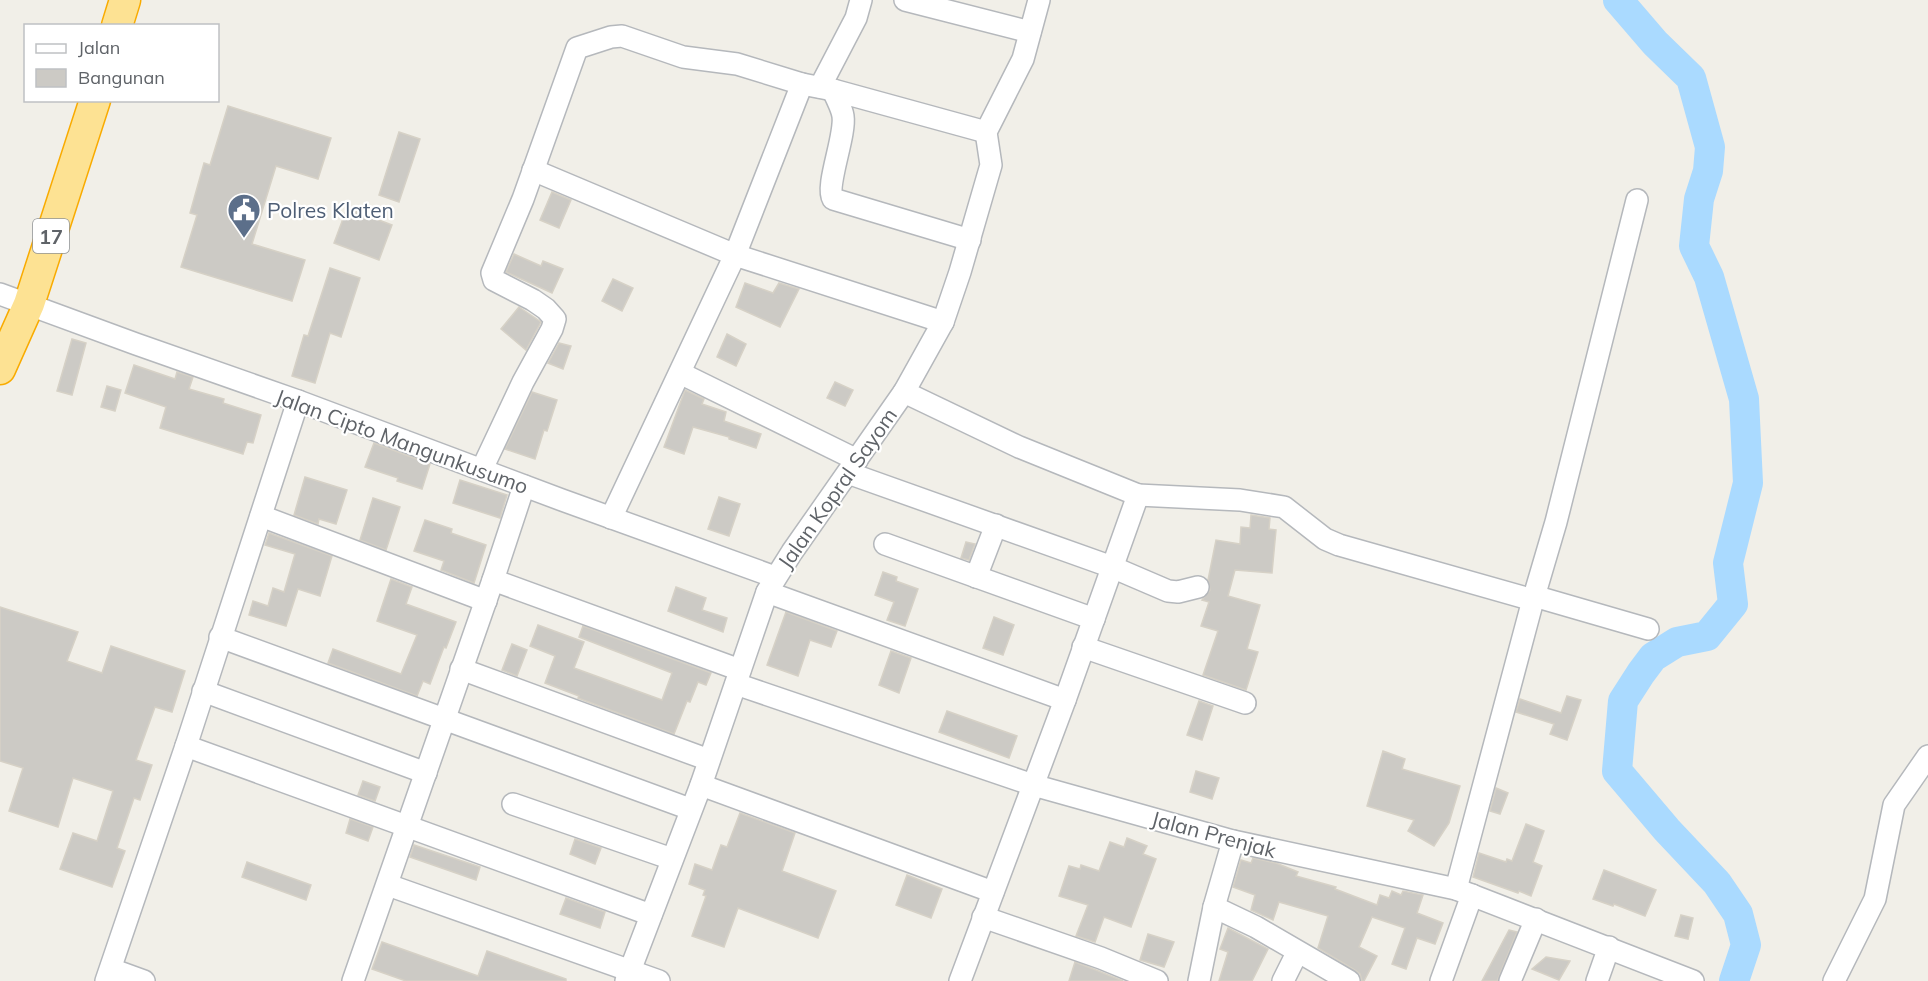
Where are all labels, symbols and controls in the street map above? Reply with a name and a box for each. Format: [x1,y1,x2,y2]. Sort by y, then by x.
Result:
legend [24,24,219,102]
text: Jalan [78,36,120,59]
text: Bangunan [78,66,165,89]
public building icon: Polres Klaten [226,192,262,239]
place label: Polres Klaten [267,197,394,223]
road number: 17 [33,219,69,253]
street label: Jalan Cipto Mangunkusumo [272,383,532,499]
street label: Jalan Kopral Sayom [772,403,902,573]
street label: Jalan Prenjak [1149,805,1279,863]

